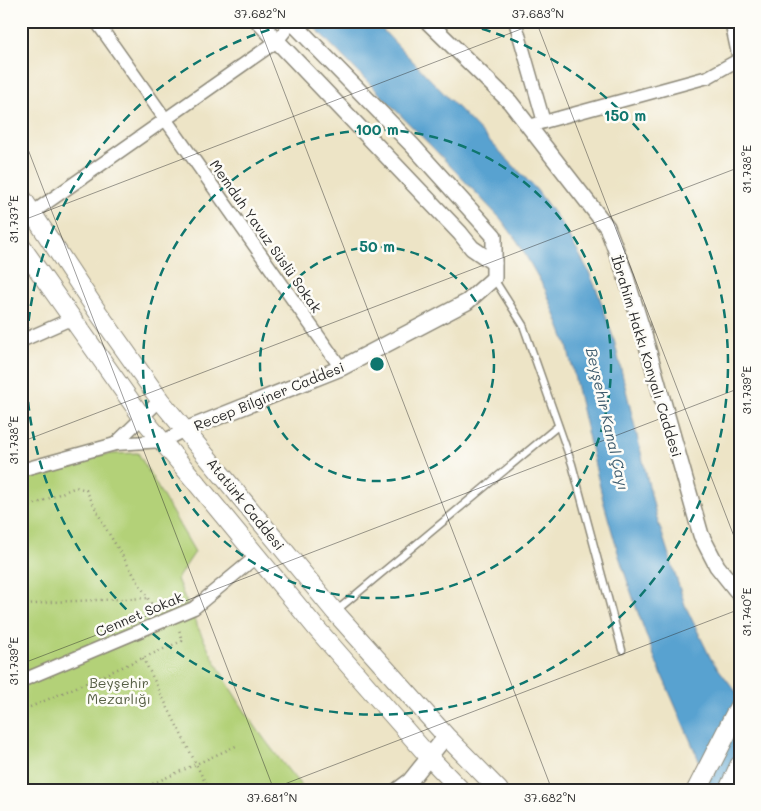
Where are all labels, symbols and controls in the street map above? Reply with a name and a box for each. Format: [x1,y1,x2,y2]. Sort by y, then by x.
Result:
text: 37.682°N [234,5,286,21]
text: 37.683°N [512,5,564,21]
text: 150 m [604,105,646,125]
text: 100 m [355,119,399,139]
text: 31.738°E [738,145,754,193]
street label: Memduh Yavuz Süslü Sokak [206,156,326,316]
text: 31.737°E [5,195,21,243]
text: 50 m [359,236,395,256]
street label: İbrahim Hakkı Konyalı Caddesi [607,253,687,459]
water label: Beyşehir Kanal Çayı [582,346,634,492]
centre of rings [368,355,386,373]
street label: Recep Bilginer Caddesi [191,357,347,435]
text: 31.739°E [738,366,754,414]
text: 31.738°E [5,416,21,464]
street label: Atatürk Caddesi [203,454,289,554]
street label: Cennet Sokak [92,587,186,641]
text: 31.740°E [738,588,754,636]
text: 31.739°E [5,637,21,685]
park label: Beyşehir Mezarlığı [87,673,151,708]
text: 37.681°N [247,789,297,805]
text: 37.682°N [524,789,576,805]

